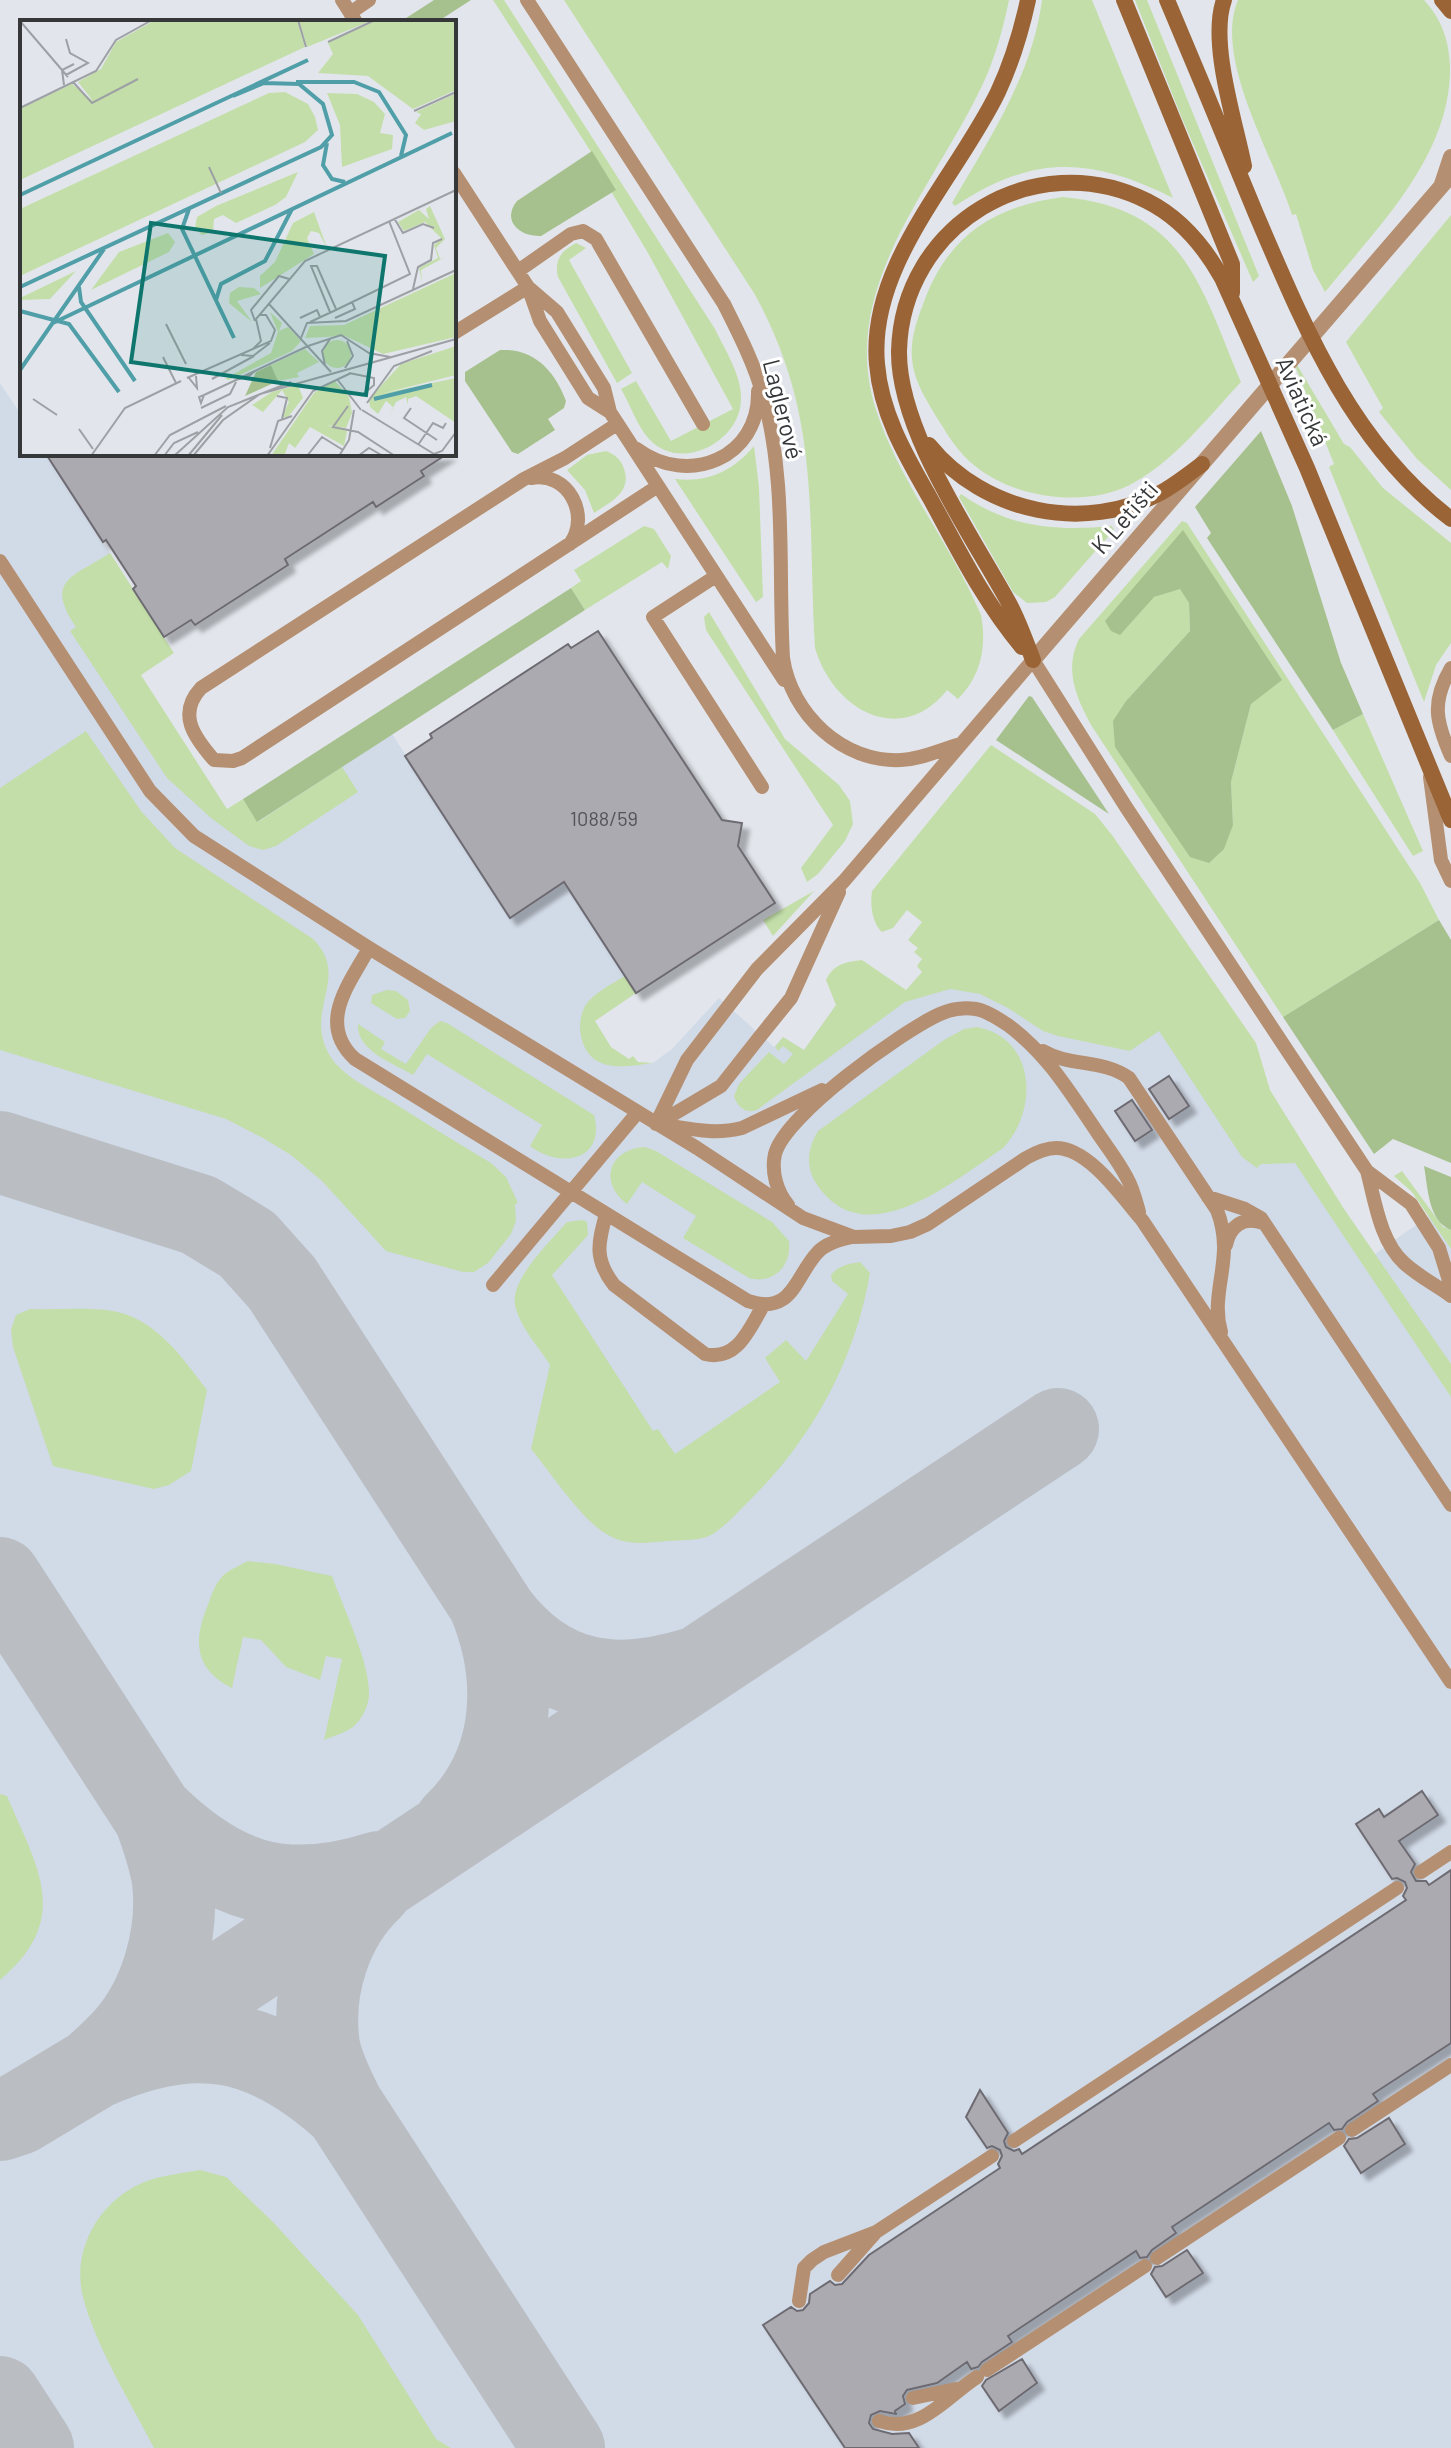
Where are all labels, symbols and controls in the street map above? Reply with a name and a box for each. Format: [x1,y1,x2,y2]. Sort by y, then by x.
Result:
inset map [20,20,456,456]
street label: Aviatická [1270,352,1336,450]
street label: Laglerové [758,356,810,462]
street label: K Letišti [1085,475,1163,559]
house number: 1088/59 [570,806,638,830]

